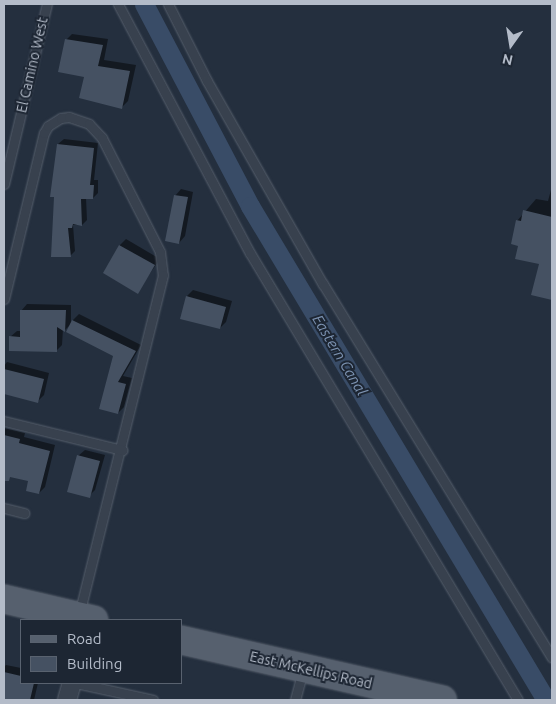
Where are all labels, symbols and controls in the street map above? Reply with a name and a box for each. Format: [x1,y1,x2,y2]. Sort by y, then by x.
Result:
street label: El Camino West [13,16,51,114]
north arrow [486,20,536,70]
text: N [501,51,515,69]
water label: Eastern Canal [309,311,371,399]
legend [20,619,182,684]
text: Road [67,630,102,647]
street label: East McKellips Road [248,648,374,692]
text: Building [67,655,122,672]

